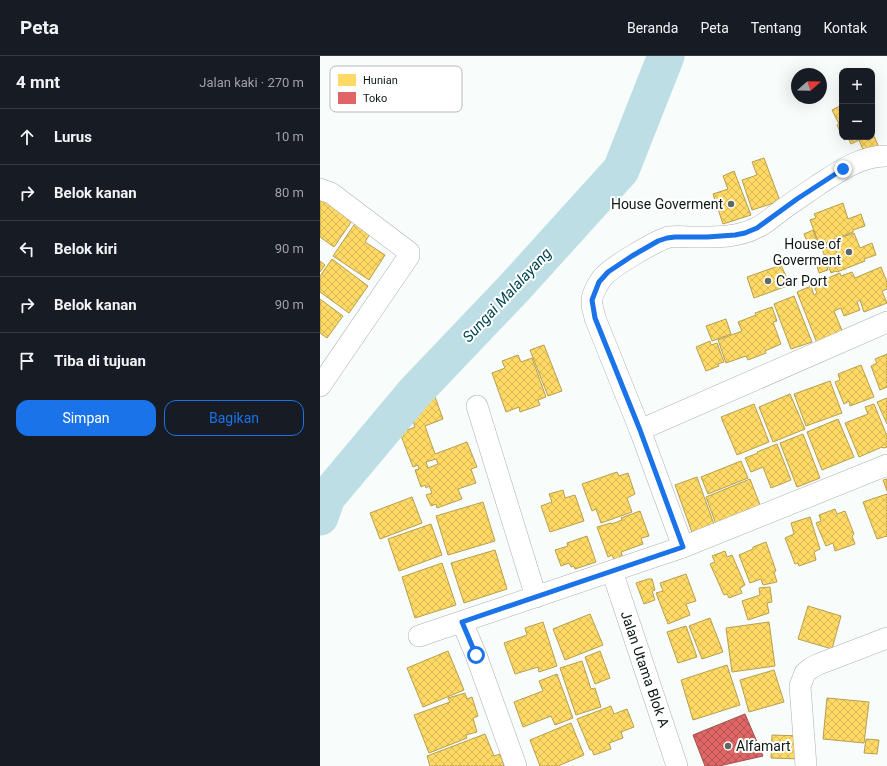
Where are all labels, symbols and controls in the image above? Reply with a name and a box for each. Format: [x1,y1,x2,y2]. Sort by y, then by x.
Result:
text: Peta [20,16,59,39]
text: Beranda [627,20,678,36]
text: Peta [700,20,729,36]
text: Tentang [751,20,801,36]
text: Kontak [823,20,867,36]
legend [330,66,462,112]
north arrow [791,68,827,104]
map controls [839,68,875,140]
button: + [839,68,875,104]
text: 4 mnt [16,72,60,92]
text: Hunian [363,74,398,87]
text: Jalan kaki · 270 m [199,75,304,90]
text: Toko [363,92,387,105]
button: − [839,104,875,140]
icon: ahead [16,126,38,148]
text: Lurus [54,128,92,146]
text: 10 m [275,129,304,144]
route end [834,160,852,178]
icon: right [16,182,38,204]
text: Belok kanan [54,184,137,202]
text: 80 m [275,185,304,200]
place label: House Goverment [611,196,723,212]
marker: House Goverment [726,199,736,209]
place label: House of Goverment [773,236,841,268]
icon: left [16,238,38,260]
text: Belok kiri [54,240,117,258]
text: 90 m [275,241,304,256]
water label: Sungai Malalayang [459,244,555,346]
marker: House of Goverment [844,247,854,257]
place label: Car Port [776,273,828,289]
marker: Car Port [763,276,773,286]
icon: right [16,294,38,316]
text: Belok kanan [54,296,137,314]
text: 90 m [275,297,304,312]
icon: arrive [16,350,38,372]
text: Tiba di tujuan [54,352,146,370]
button: Simpan [16,400,156,436]
button: Bagikan [164,400,304,436]
street label: Jalan Utama Blok A [618,609,672,729]
route start [467,646,485,664]
place label: Alfamart [736,738,791,754]
marker: Alfamart [723,741,733,751]

